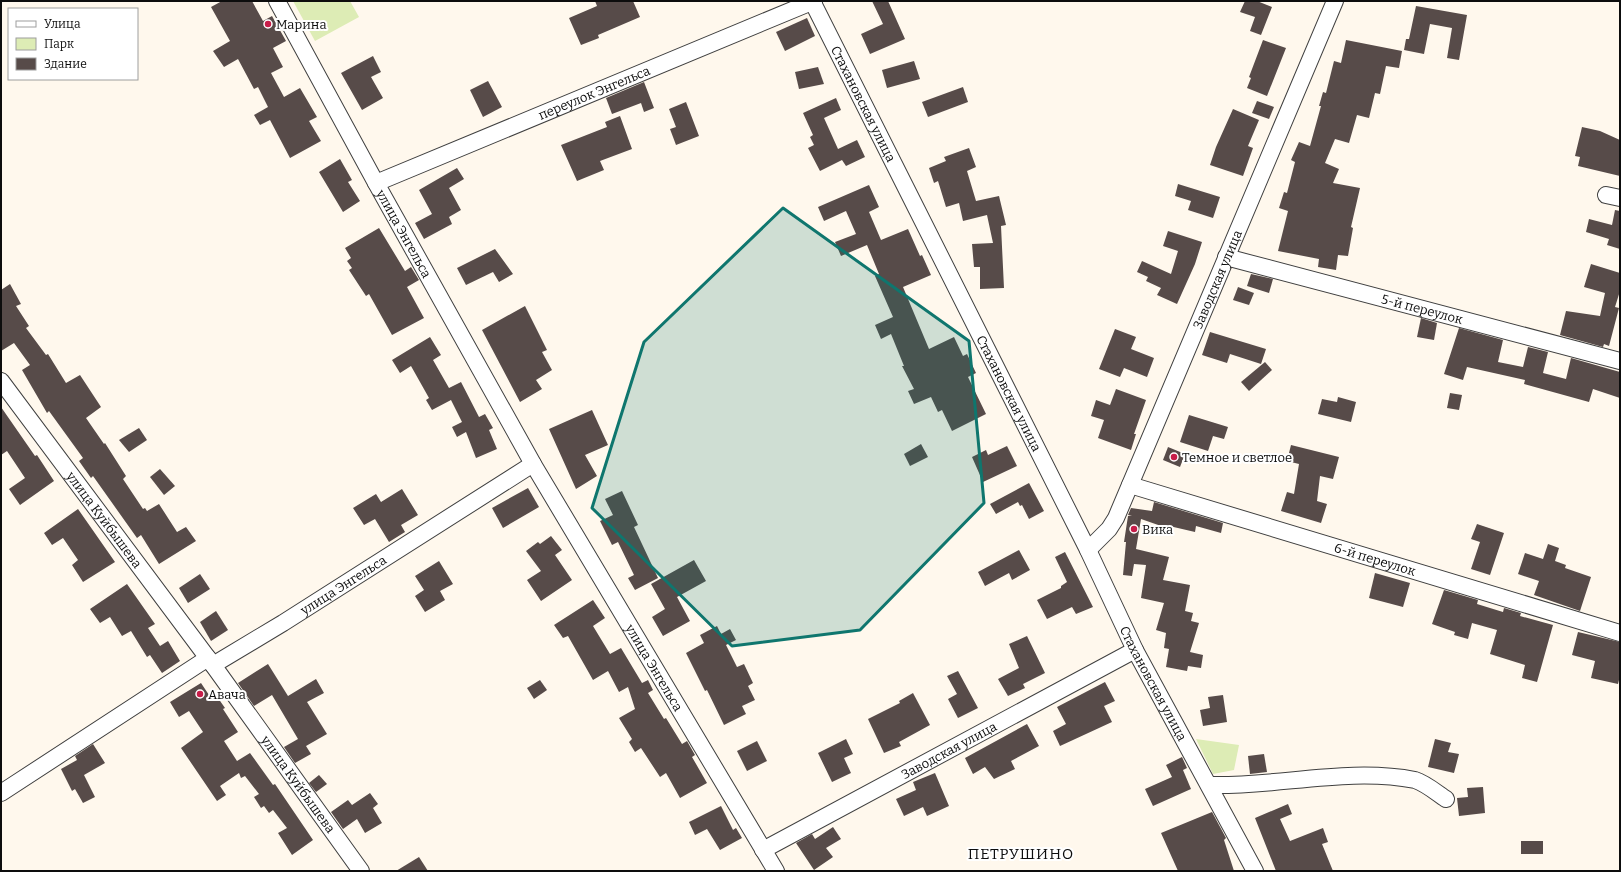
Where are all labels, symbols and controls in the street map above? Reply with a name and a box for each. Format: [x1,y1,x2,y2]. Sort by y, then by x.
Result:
legend [8,8,138,80]
text: Улица [44,17,81,31]
place label: Марина [276,17,327,32]
marker: Марина [263,19,273,29]
text: Парк [44,37,74,51]
street label: Стахановская улица [828,43,899,164]
text: Здание [44,57,87,71]
street label: переулок Энгельса [536,63,652,122]
street label: улица Энгельса [373,186,435,280]
street label: Заводская улица [1190,228,1245,331]
street label: 5-й переулок [1380,291,1465,327]
street label: Стахановская улица [974,333,1045,454]
place label: Темное и светлое [1182,450,1292,465]
marker: Темное и светлое [1169,452,1179,462]
street label: улица Куйбышева [63,468,145,571]
place label: Вика [1142,522,1173,537]
marker: Вика [1129,524,1139,534]
street label: 6-й переулок [1333,540,1418,578]
street label: улица Энгельса [297,552,389,618]
street label: улица Энгельса [622,620,686,714]
street label: Стахановская улица [1117,623,1190,743]
place label: Авача [208,687,246,702]
marker: Авача [195,689,205,699]
street label: Заводская улица [899,718,999,782]
street label: улица Куйбышева [258,732,339,836]
district label: ПЕТРУШИНО [968,845,1074,863]

